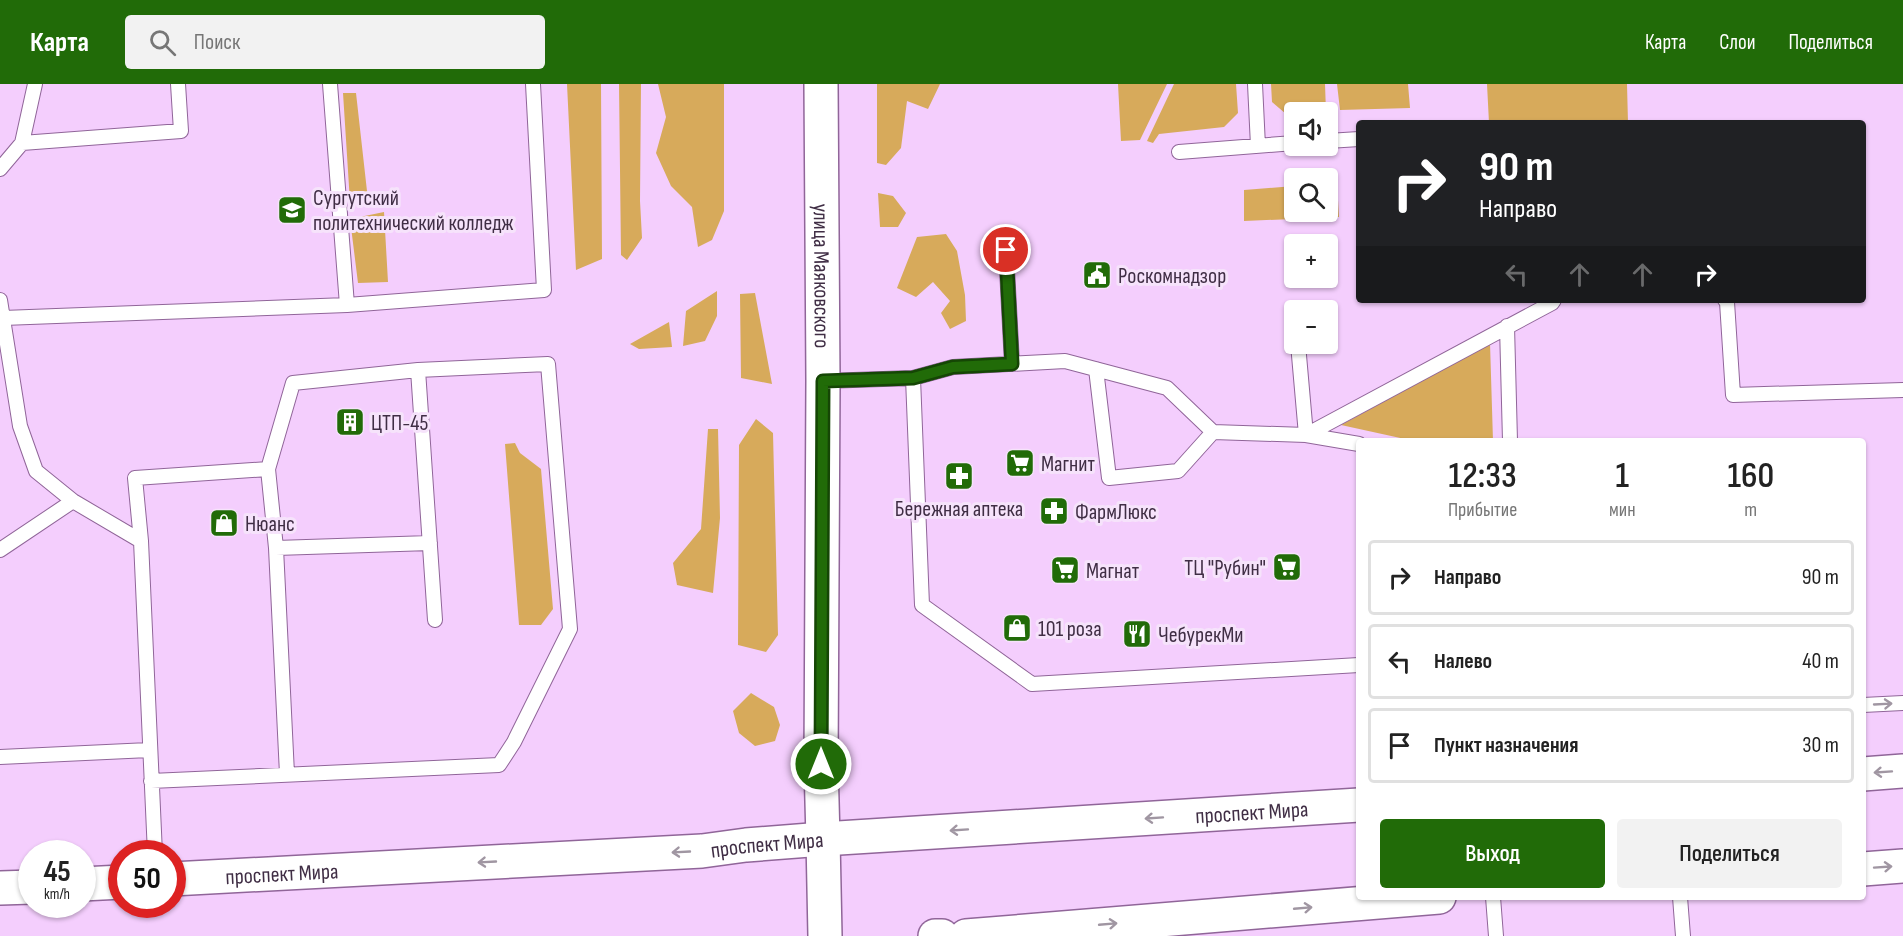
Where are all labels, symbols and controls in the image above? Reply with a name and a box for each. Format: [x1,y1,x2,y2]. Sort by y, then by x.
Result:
search box [125,15,545,69]
text: Карта [30,26,89,59]
icon: search [146,26,179,59]
text: Поиск [194,29,240,56]
text: Карта [1645,30,1686,55]
text: Слои [1719,30,1755,55]
text: Поделиться [1788,30,1873,55]
map controls [1284,102,1338,354]
button: sound [1284,102,1338,156]
text: 90 m [1479,142,1553,193]
icon: right [1380,144,1458,222]
button: search [1284,168,1338,222]
place label: Сургутский политехнический колледж [313,185,513,237]
text: Направо [1479,193,1557,225]
school or university icon: Сургутский политехнический колледж [276,194,308,226]
street label: улица Маяковского [807,204,835,348]
pin [980,224,1031,275]
icon: arrive [989,233,1022,266]
button: + [1284,234,1338,288]
icon: left [1500,258,1533,291]
icon: ahead [1563,258,1596,291]
icon: ahead [1626,258,1659,291]
icon: right [1689,258,1722,291]
public building icon: Роскомнадзор [1081,259,1113,291]
place label: Роскомнадзор [1118,263,1226,290]
button: − [1284,300,1338,354]
building icon: ЦТП-45 [334,406,366,438]
place label: ЦТП-45 [371,410,429,437]
supermarket icon: Магнит [1004,447,1036,479]
place label: Магнит [1041,451,1095,478]
text: 12:33 [1448,455,1517,498]
text: 1 [1616,455,1629,498]
text: 160 [1727,455,1774,498]
pharmacy icon: Бережная аптека [943,460,975,492]
pharmacy icon: ФармЛюкс [1038,495,1070,527]
place label: Бережная аптека [895,496,1023,523]
text: Прибытие [1448,498,1517,522]
text: мин [1609,498,1636,522]
text: m [1744,498,1757,522]
place label: ФармЛюкс [1075,499,1157,526]
shop icon: Нюанс [208,507,240,539]
place label: Нюанс [245,511,295,538]
supermarket icon: ТЦ "Рубин" [1271,551,1303,583]
supermarket icon: Магнат [1049,554,1081,586]
place label: ТЦ "Рубин" [1184,555,1266,582]
place label: Магнат [1086,558,1140,585]
icon: right [1383,561,1416,594]
text: Направо [1434,564,1501,591]
text: 90 m [1802,564,1839,591]
shop icon: 101 роза [1001,612,1033,644]
place label: 101 роза [1038,616,1102,643]
restaurant icon: ЧебурекМи [1121,618,1153,650]
place label: ЧебурекМи [1158,622,1244,649]
icon: left [1383,645,1416,678]
text: Налево [1434,648,1492,675]
text: 40 m [1802,648,1839,675]
one-way arrow [1873,698,1892,709]
icon: arrive [1383,729,1416,762]
position arrow [789,732,853,796]
text: Пункт назначения [1434,732,1578,759]
text: 30 m [1802,732,1839,759]
one-way arrow [1874,767,1893,778]
street label: проспект Мира [1195,796,1309,830]
one-way arrow [1144,813,1164,824]
button: Выход [1380,819,1605,888]
button: Поделиться [1617,819,1842,888]
one-way arrow [950,825,970,836]
street label: проспект Мира [709,827,824,865]
speed limit sign: 50 [108,840,186,918]
one-way arrow [672,847,692,858]
text: 45 [43,854,71,890]
one-way arrow [477,857,497,868]
street label: проспект Мира [225,858,339,891]
one-way arrow [1873,862,1892,873]
text: km/h [44,885,70,904]
one-way arrow [1292,902,1312,913]
one-way arrow [1098,918,1118,929]

